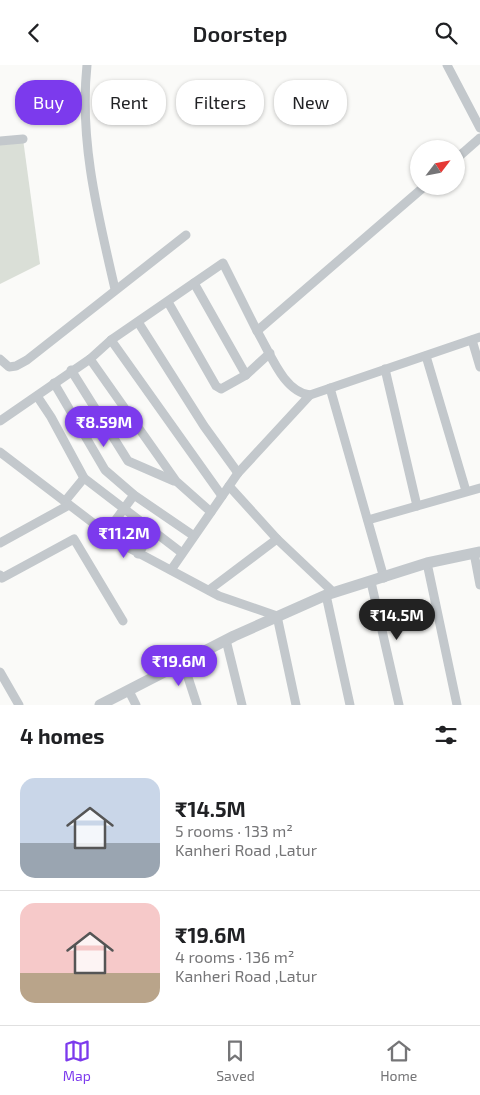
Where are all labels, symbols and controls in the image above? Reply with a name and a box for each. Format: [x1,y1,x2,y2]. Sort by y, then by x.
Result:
icon: back [20,19,48,47]
icon: search [432,19,460,47]
text: Doorstep [193,20,287,46]
chip: Buy [15,80,82,125]
chip: Rent [92,80,166,125]
chip: Filters [176,80,264,125]
chip: New [274,80,347,125]
north arrow [410,140,465,195]
map controls [410,140,465,195]
pin: ₹8.59M [63,405,145,448]
text: ₹8.59M [76,412,132,431]
pin: ₹11.2M [83,517,165,559]
text: ₹11.2M [98,523,150,542]
pin: ₹14.5M [356,599,438,641]
text: ₹14.5M [370,605,424,624]
pin: ₹19.6M [138,645,220,687]
text: ₹19.6M [152,651,206,670]
icon: filters [432,721,460,749]
text: 4 homes [20,723,104,748]
text: ₹14.5M [175,796,246,821]
icon: home [60,798,120,858]
text: 5 rooms · 133 m² [175,821,293,840]
text: Kanheri Road ,Latur [175,840,317,859]
text: ₹19.6M [175,922,246,947]
icon: home [60,923,120,983]
text: 4 rooms · 136 m² [175,947,294,966]
text: Kanheri Road ,Latur [175,966,317,985]
tab: Map [63,1037,91,1084]
tab: Saved [216,1037,255,1084]
tab: Home [380,1037,417,1084]

